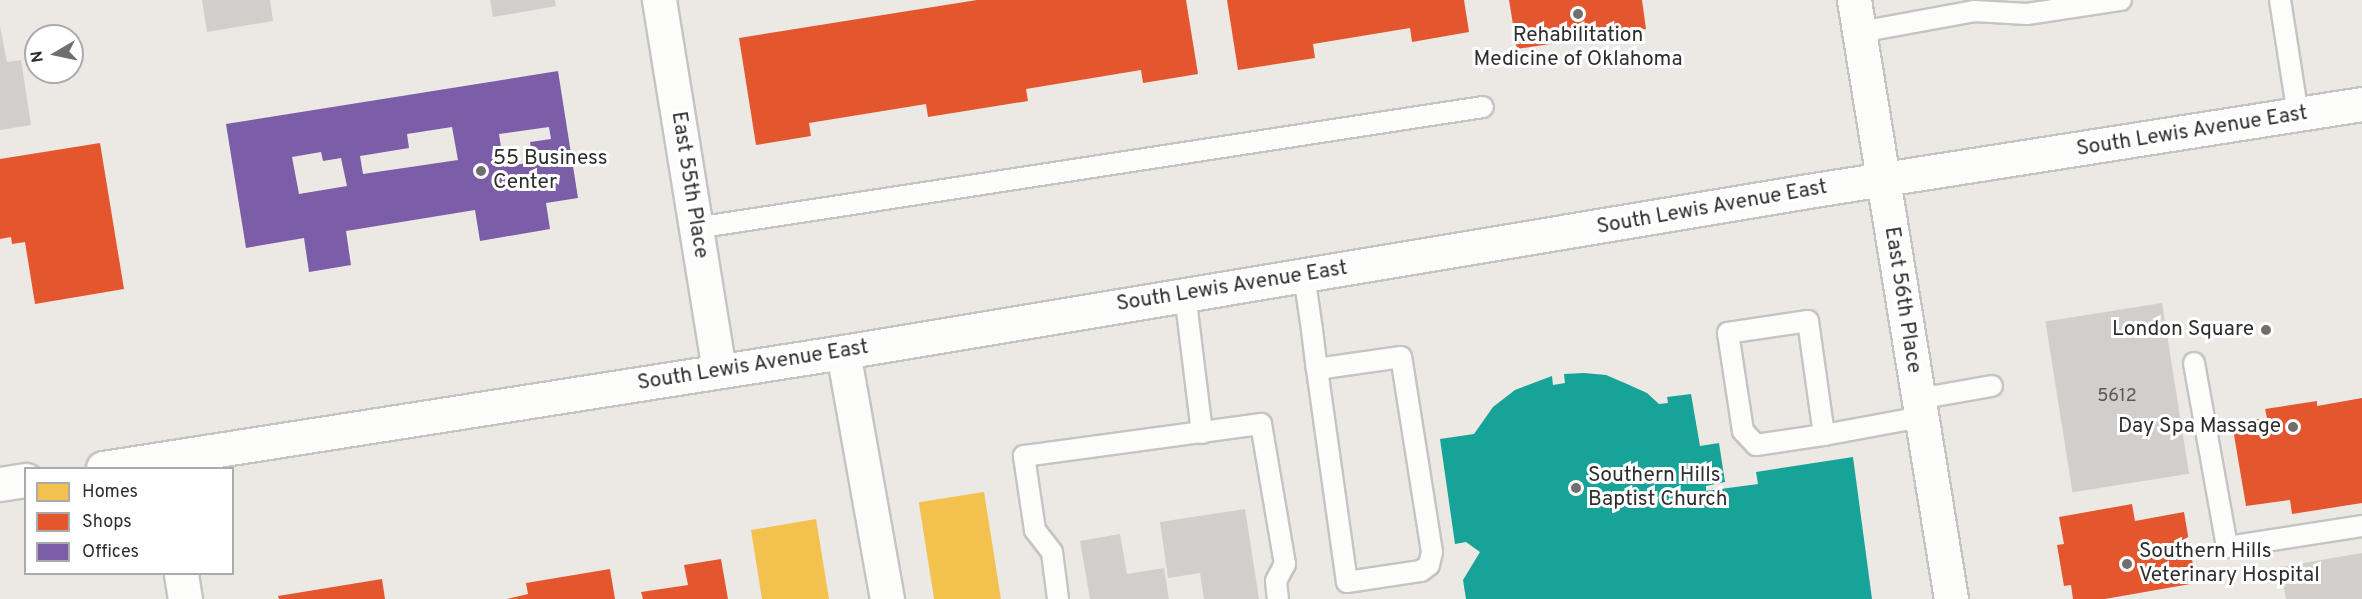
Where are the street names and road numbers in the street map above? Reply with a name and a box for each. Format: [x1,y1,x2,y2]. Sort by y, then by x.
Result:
street label: South Lewis Avenue East [2074,101,2310,163]
street label: East 55th Place [665,110,713,260]
street label: South Lewis Avenue East [1594,175,1830,241]
street label: East 56th Place [1878,225,1926,375]
street label: South Lewis Avenue East [1114,256,1350,318]
street label: South Lewis Avenue East [635,335,871,397]

